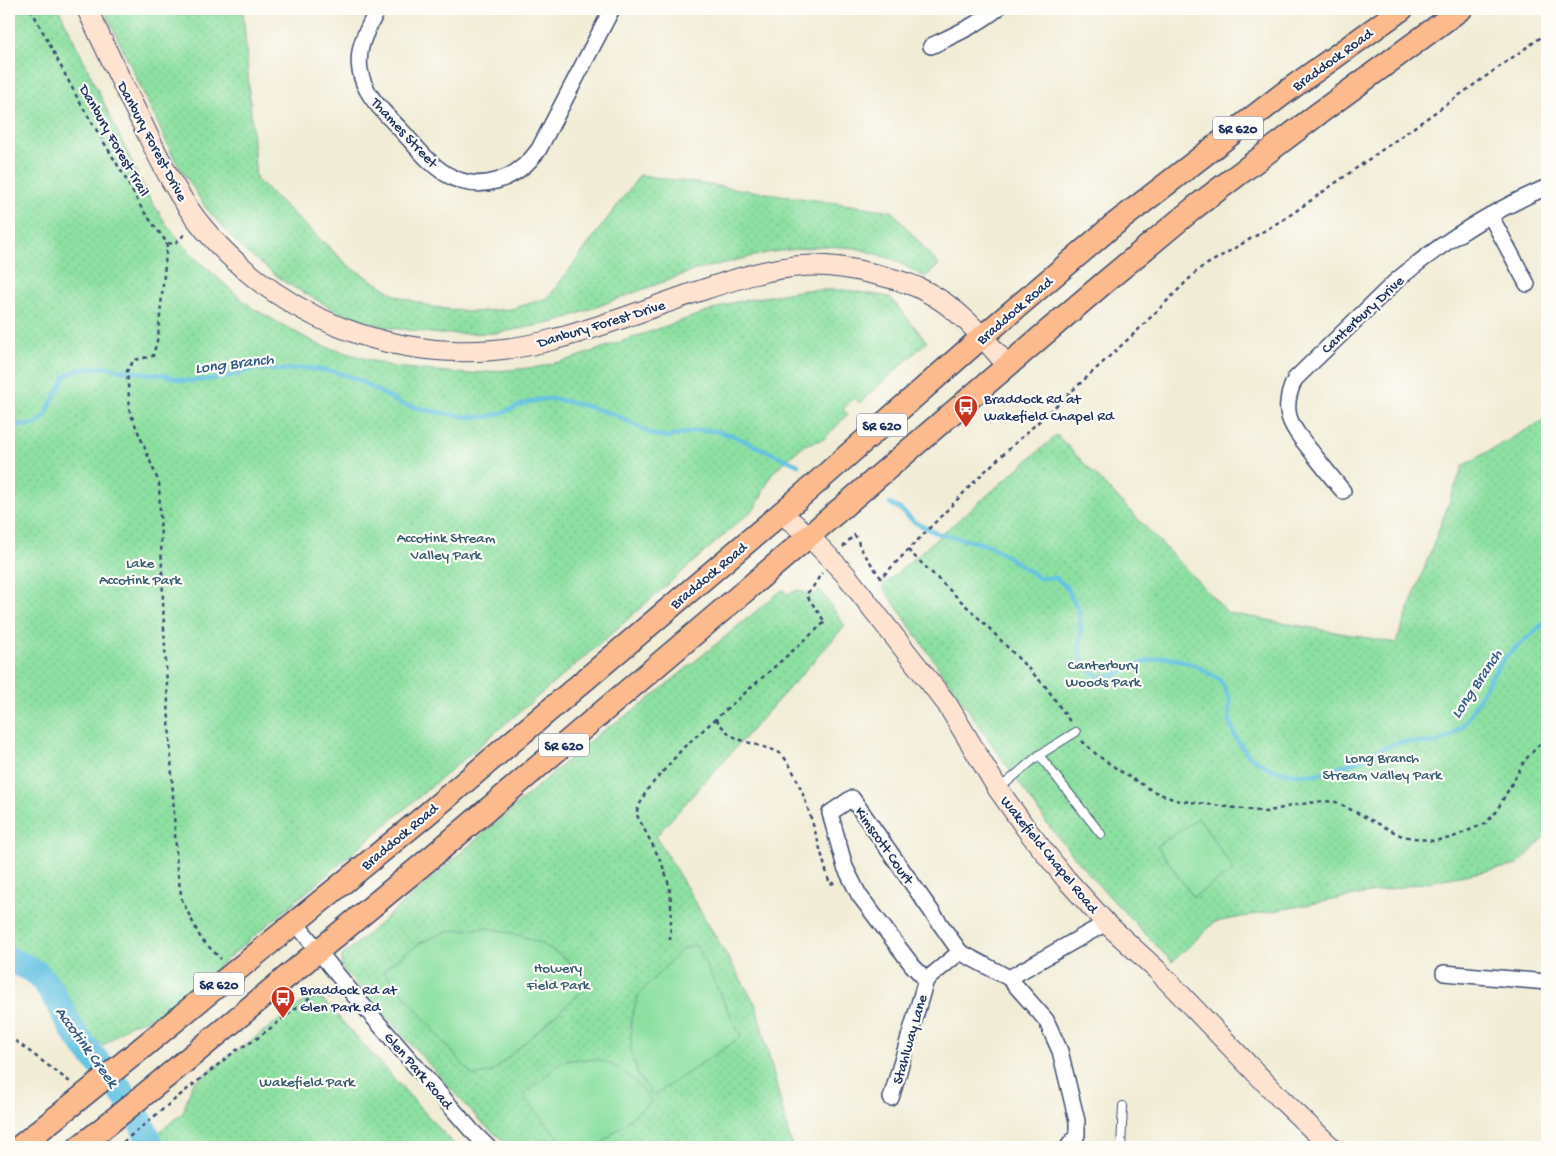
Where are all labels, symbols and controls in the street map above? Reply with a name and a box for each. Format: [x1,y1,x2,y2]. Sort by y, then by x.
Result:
street label: Braddock Road [1289,25,1378,96]
street label: Danbury Forest Drive [112,78,190,205]
street label: Danbury Forest Trail [73,81,153,200]
street label: Thames Street [366,94,442,174]
road number: SR 620 [1213,116,1263,140]
street label: Canterbury Drive [1318,272,1409,358]
street label: Braddock Road [973,273,1058,350]
street label: Danbury Forest Drive [534,297,668,353]
water label: Long Branch [194,351,275,380]
place label: Braddock Rd at Wakefield Chapel Rd [983,391,1115,426]
bus stop icon: Braddock Rd at Wakefield Chapel Rd [953,394,979,428]
road number: SR 620 [857,414,907,436]
park label: Accotink Stream Valley Park [397,530,496,565]
street label: Braddock Road [666,538,752,615]
park label: Lake Accotink Park [99,555,182,590]
water label: Long Branch [1448,647,1508,723]
park label: Canterbury Woods Park [1066,657,1142,692]
road number: SR 620 [539,734,589,756]
park label: Long Branch Stream Valley Park [1322,750,1443,785]
street label: Wakefield Chapel Road [996,793,1102,919]
street label: Braddock Road [357,799,443,876]
street label: Kimscott Court [850,804,918,890]
park label: Howery Field Park [526,960,591,995]
road number: SR 620 [194,972,244,996]
place label: Braddock Rd at Glen Park Rd [299,982,399,1017]
bus stop icon: Braddock Rd at Glen Park Rd [270,985,296,1019]
street label: Stahlway Lane [890,992,932,1086]
water label: Accotink Creek [50,1004,122,1094]
street label: Glen Park Road [379,1029,457,1114]
park label: Wakefield Park [259,1074,356,1092]

